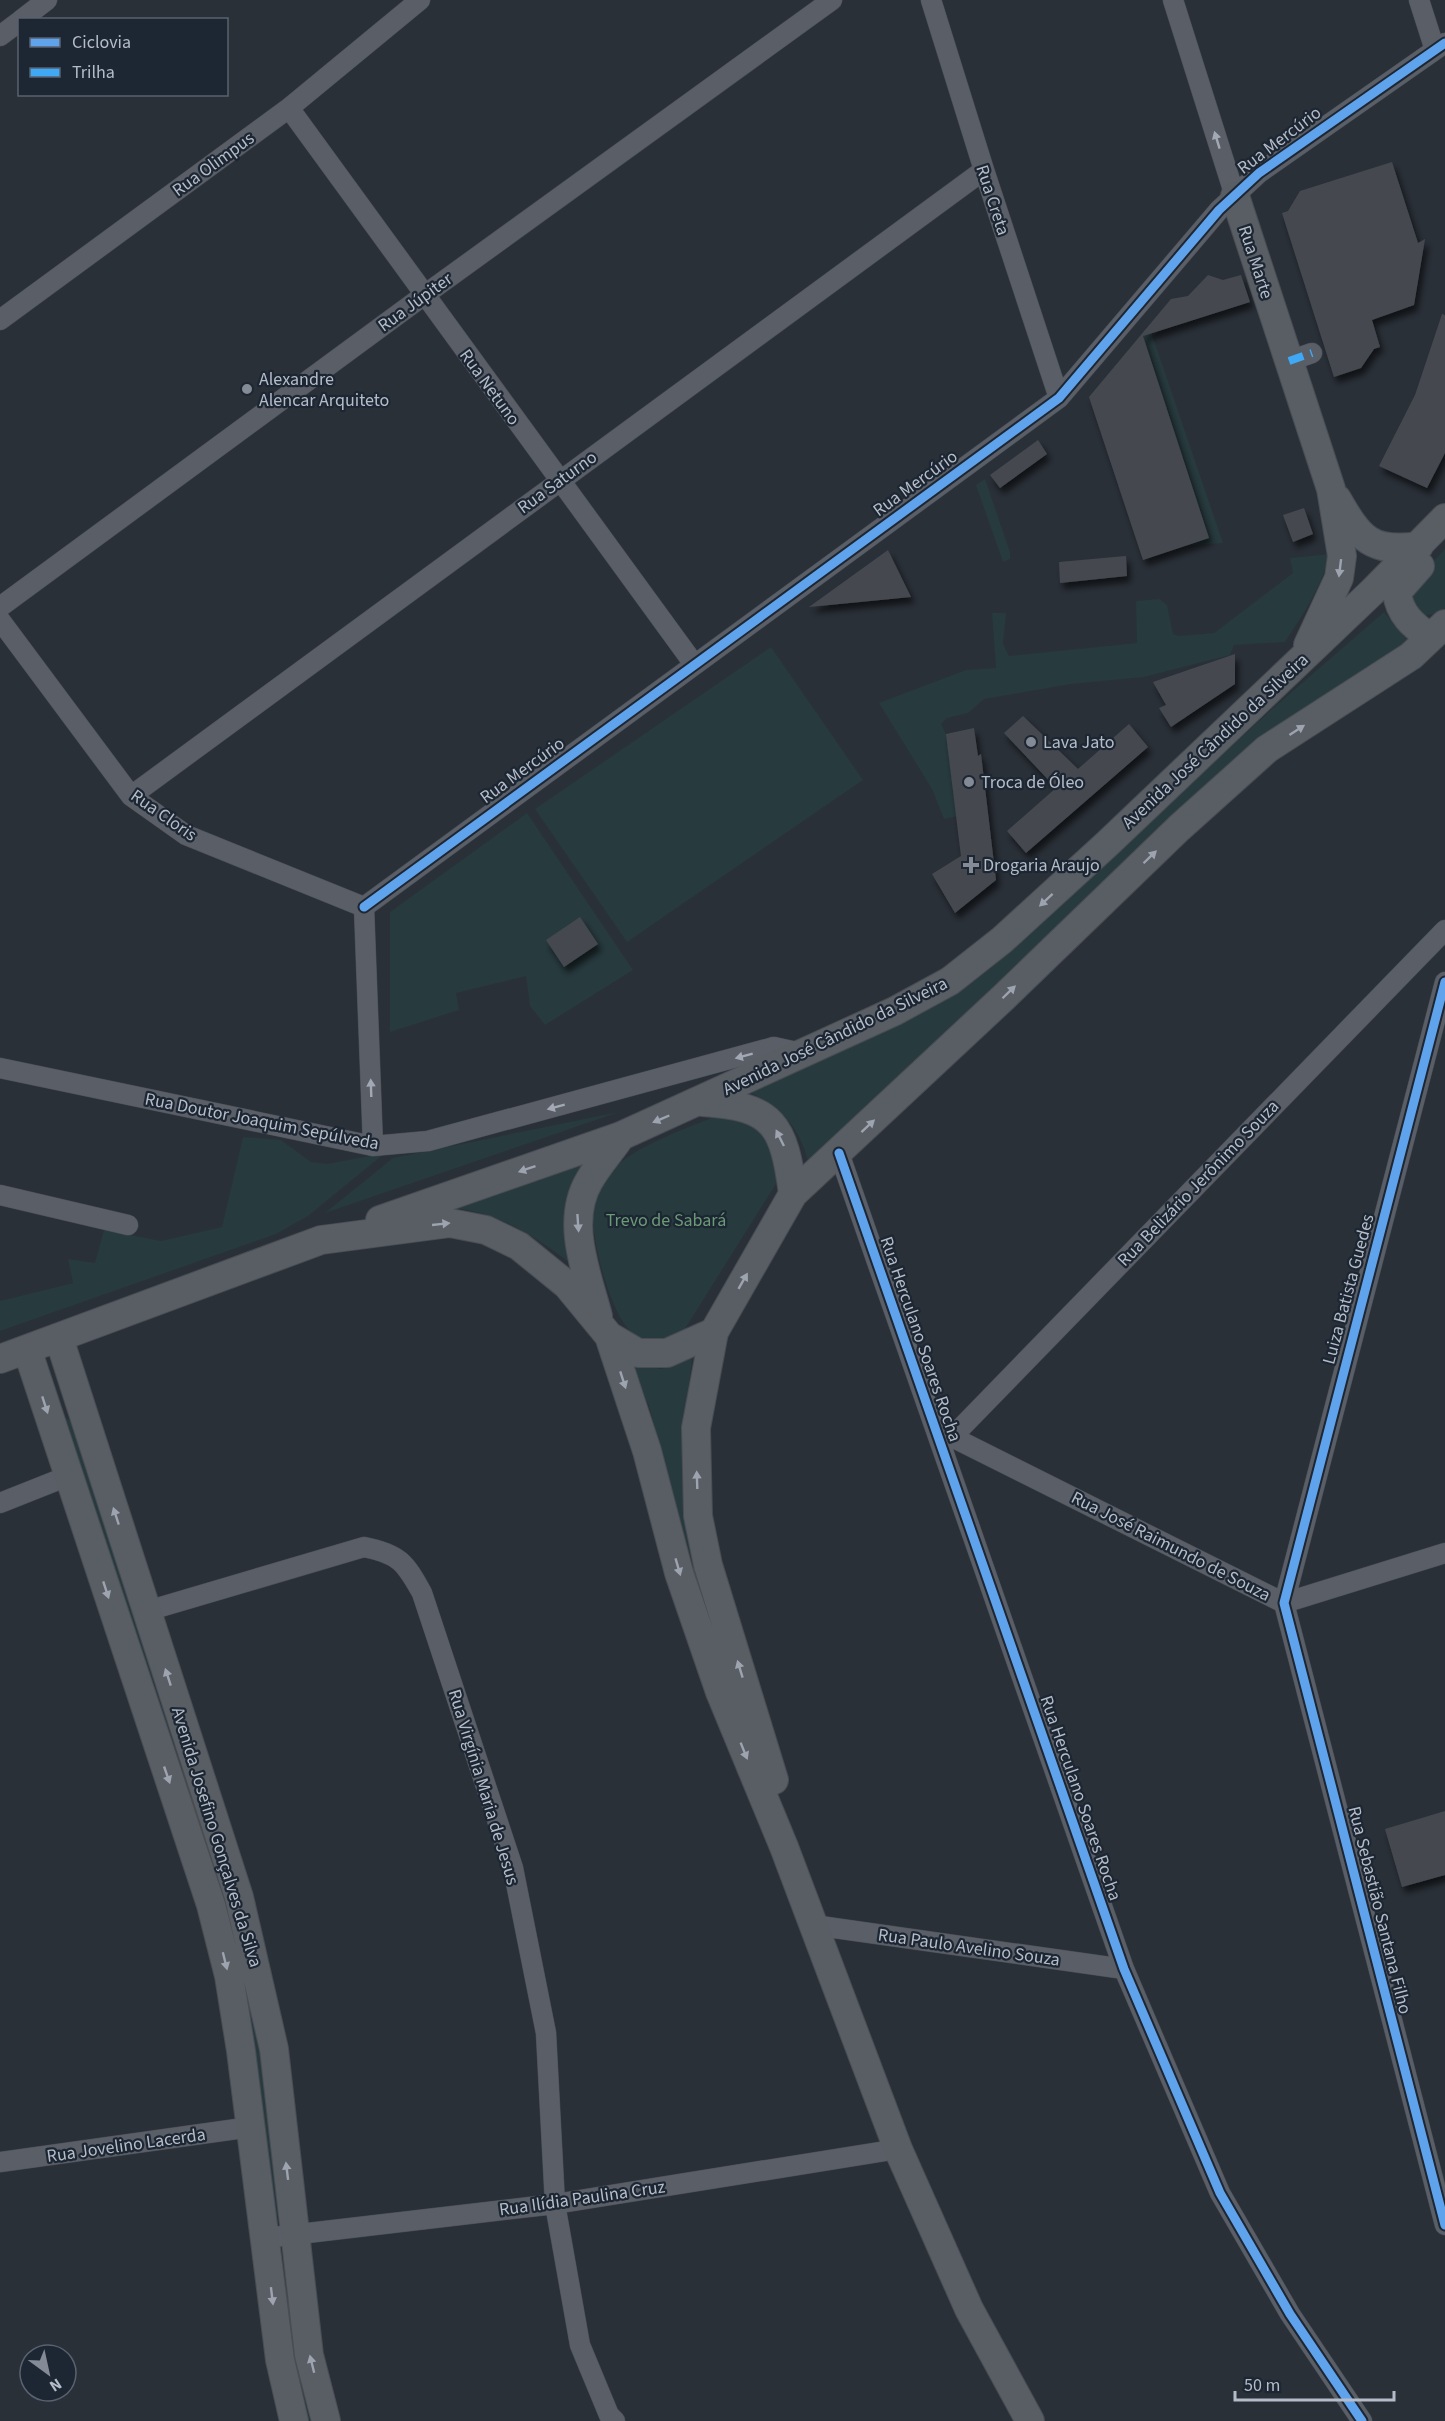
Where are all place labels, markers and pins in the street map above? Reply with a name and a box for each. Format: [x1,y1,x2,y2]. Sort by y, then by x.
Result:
place label: Alexandre Alencar Arquiteto [259,367,389,413]
marker: Alexandre Alencar Arquiteto [240,382,254,396]
place label: Lava Jato [1043,730,1115,755]
marker: Lava Jato [1024,735,1038,749]
place label: Troca de Óleo [981,770,1084,795]
marker: Troca de Óleo [962,775,976,789]
place label: Drogaria Araujo [983,853,1100,878]
marker: Drogaria Araujo [964,858,978,872]

